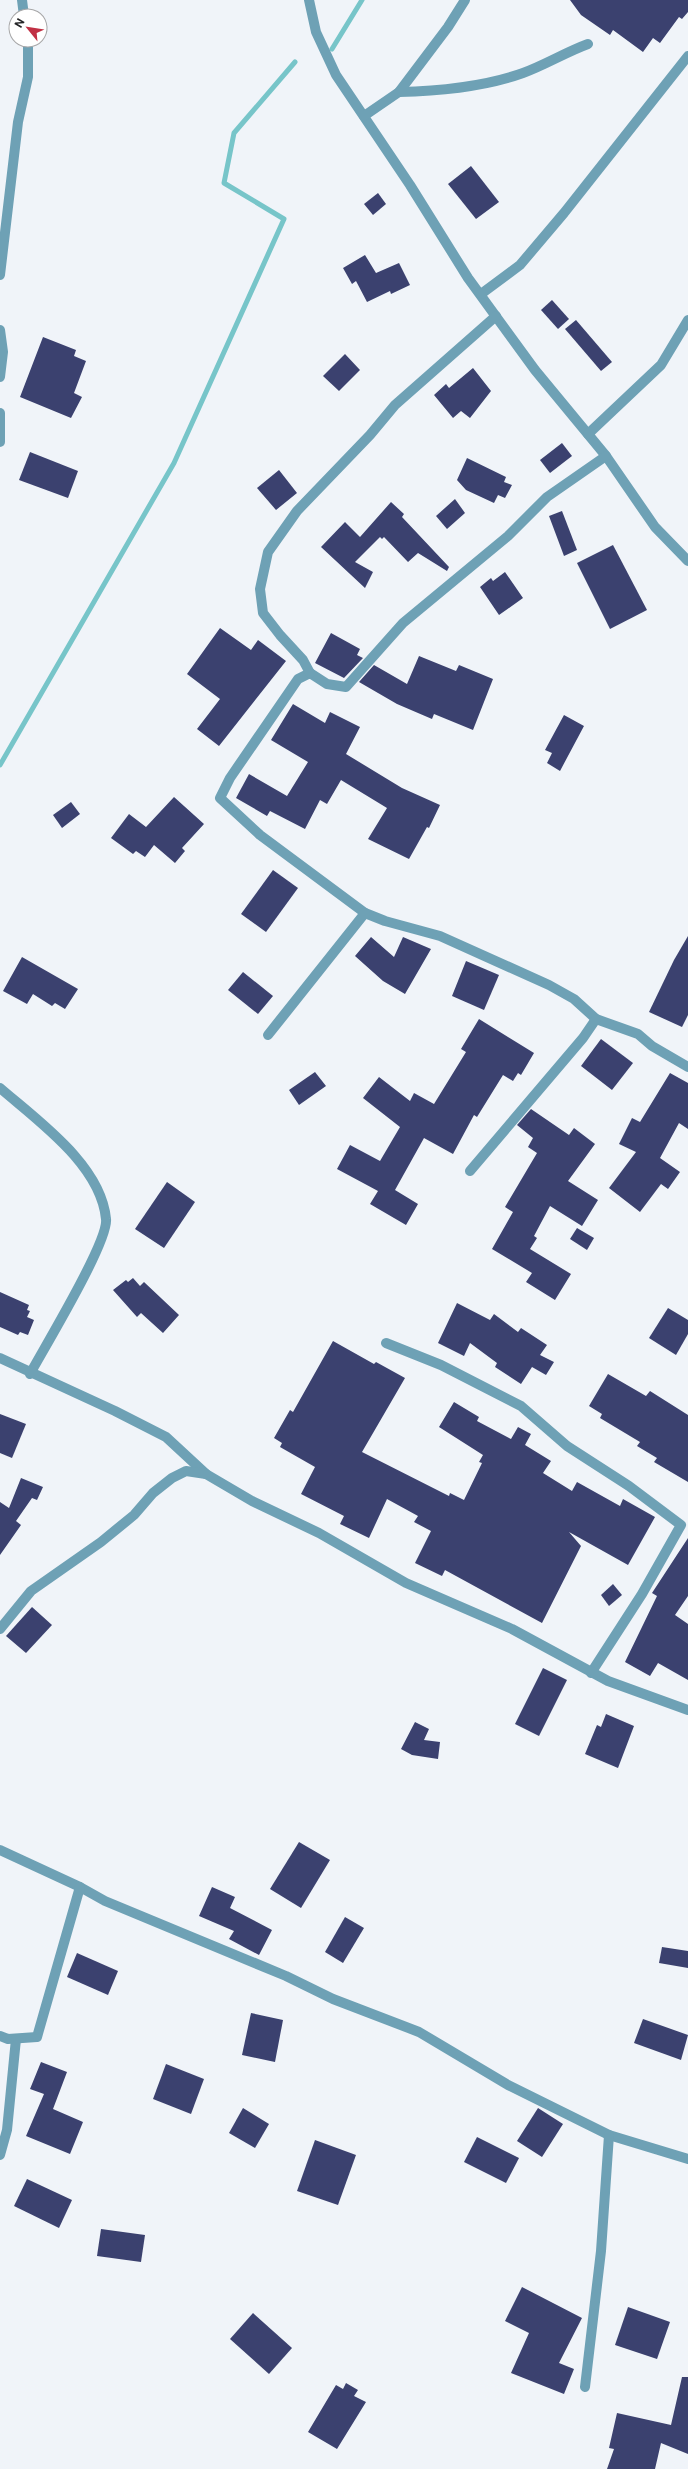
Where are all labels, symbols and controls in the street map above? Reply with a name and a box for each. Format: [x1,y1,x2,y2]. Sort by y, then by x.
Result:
north arrow [8,8,48,48]
text: N [12,16,27,30]

